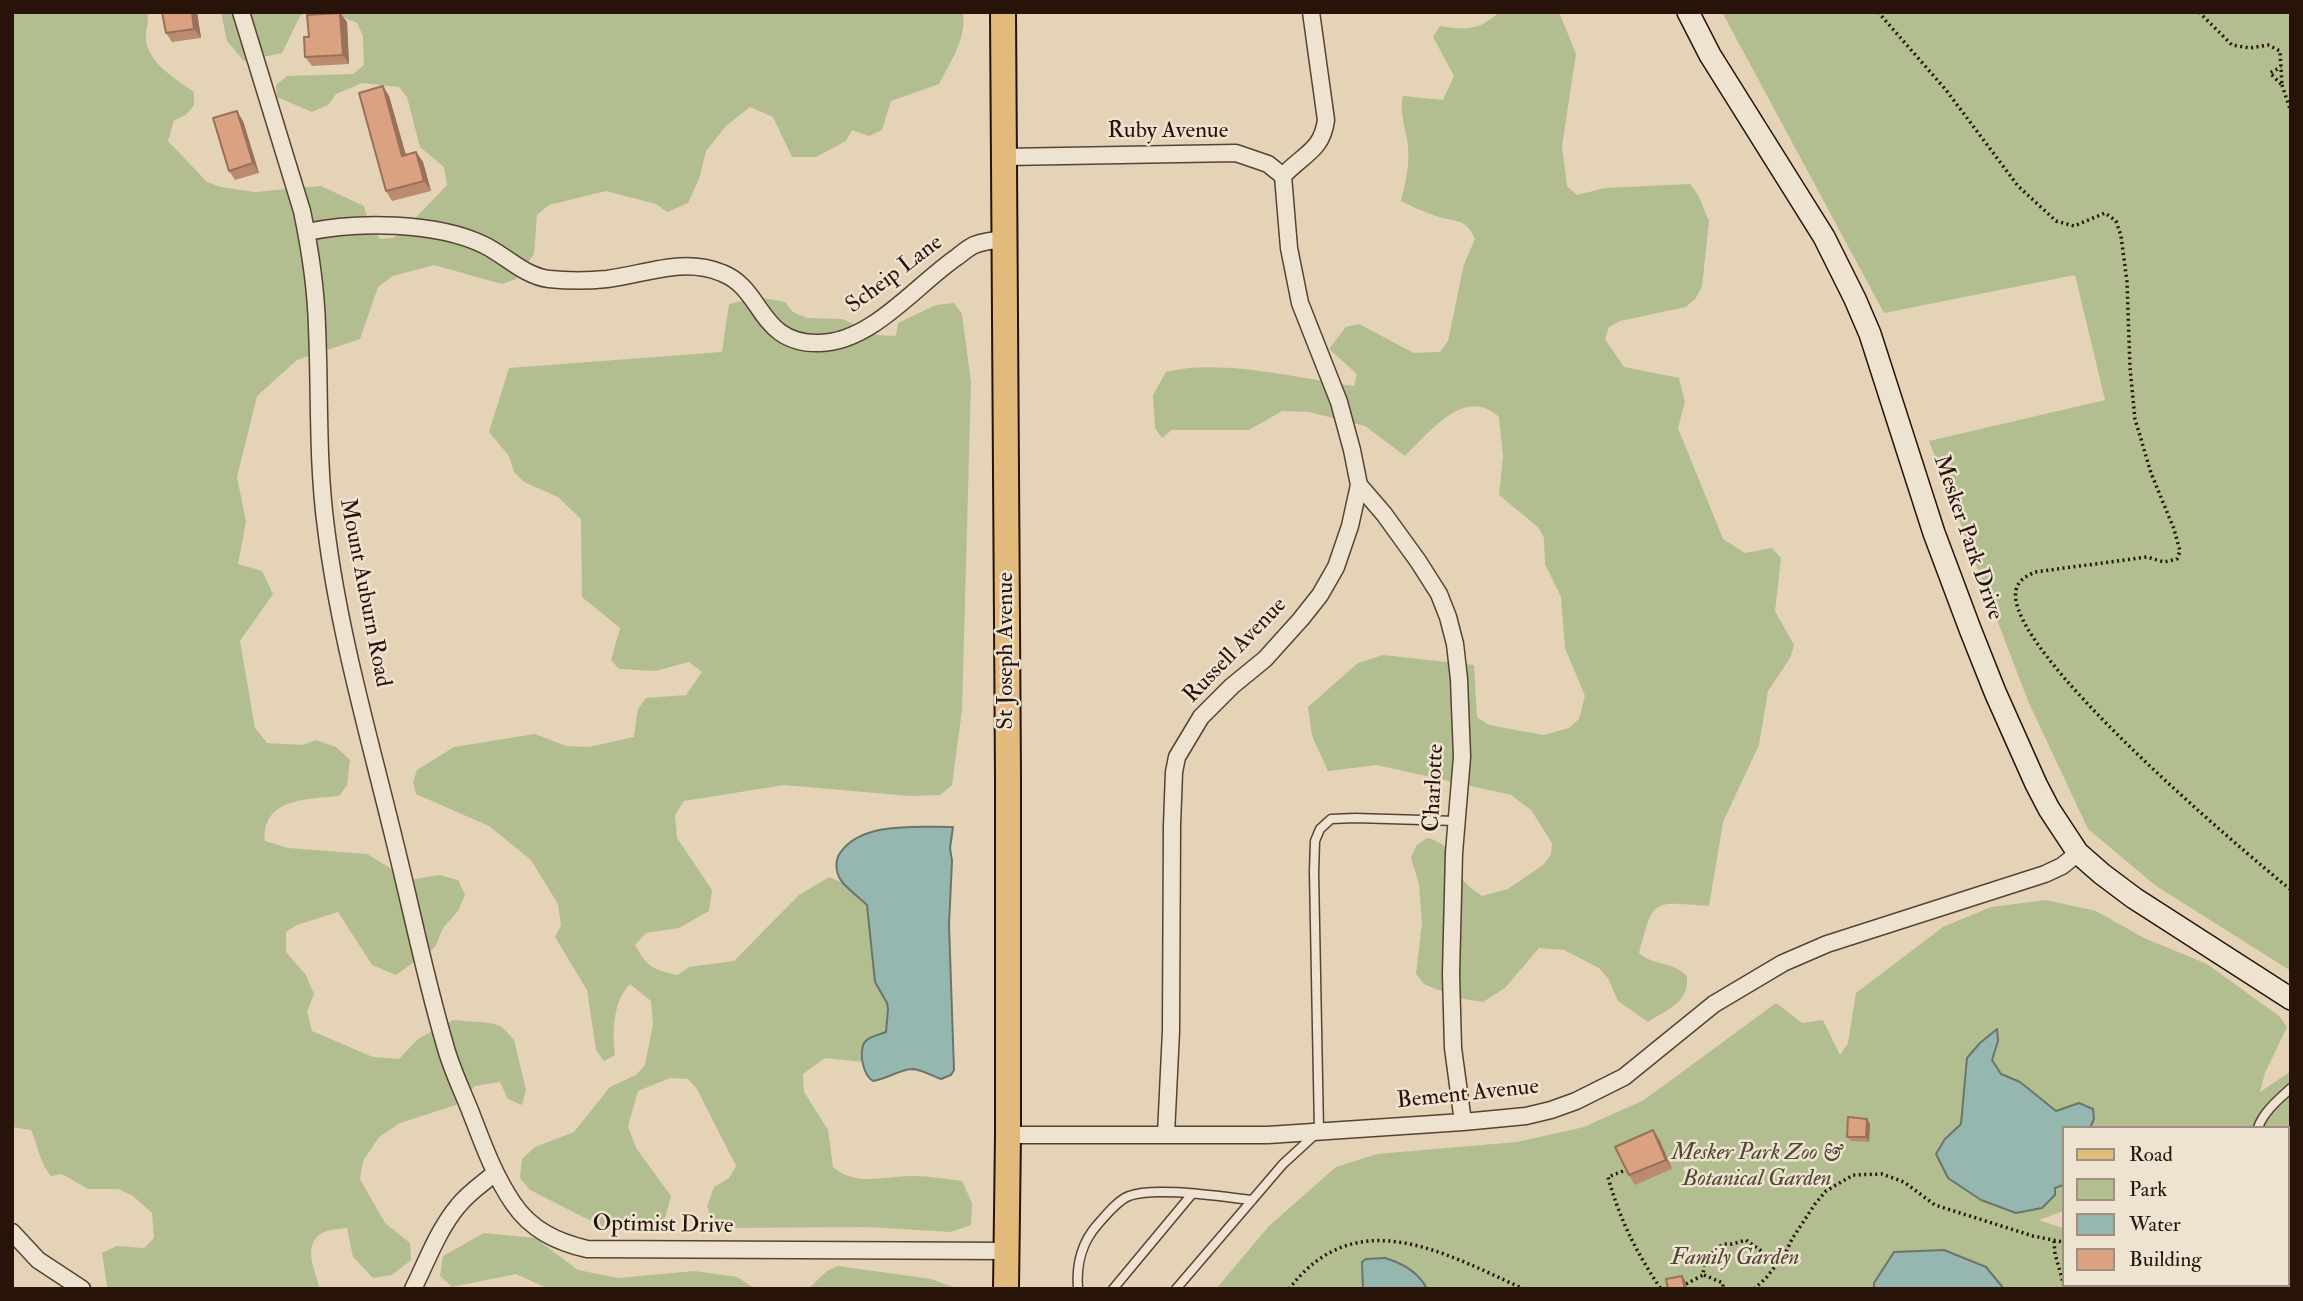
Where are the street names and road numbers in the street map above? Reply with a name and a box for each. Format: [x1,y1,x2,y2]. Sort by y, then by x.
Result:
street label: Ruby Avenue [1108,118,1228,146]
street label: Scheip Lane [841,230,949,320]
street label: Mesker Park Drive [1926,452,2008,624]
street label: Mount Auburn Road [332,496,396,690]
street label: St Joseph Avenue [993,572,1021,730]
street label: Russell Avenue [1179,592,1293,710]
street label: Charlotte [1419,743,1451,833]
street label: Bement Avenue [1396,1074,1540,1116]
street label: Optimist Drive [592,1211,734,1241]

